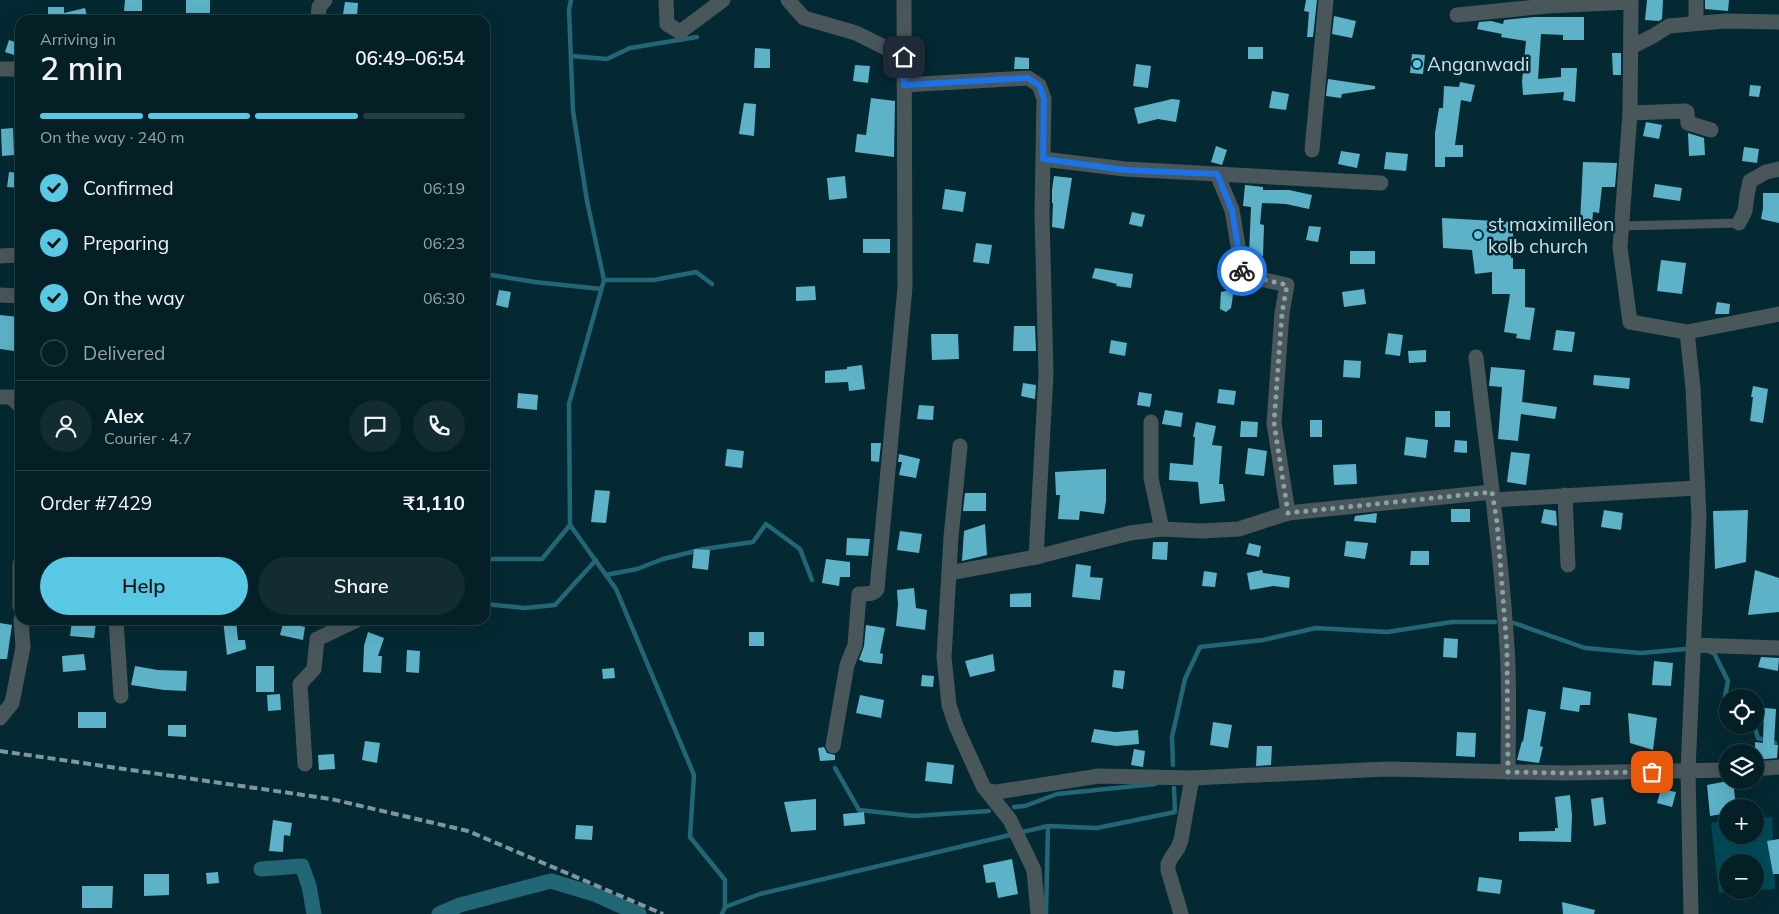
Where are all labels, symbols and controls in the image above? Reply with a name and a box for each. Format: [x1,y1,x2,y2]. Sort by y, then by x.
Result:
text: Arriving in [40,29,116,49]
pin [883,36,925,78]
icon: home [890,43,918,71]
text: 06:49–06:54 [355,46,465,70]
text: 2 min [40,48,123,88]
place label: Anganwadi [1427,52,1530,76]
marker: Anganwadi [1411,58,1423,70]
text: On the way · 240 m [40,127,185,147]
icon: check [40,174,68,202]
text: Confirmed [83,176,174,200]
text: 06:19 [423,178,465,198]
place label: st maximilleon kolb church [1488,212,1614,258]
icon: check [40,229,68,257]
marker: st maximilleon kolb church [1472,229,1484,241]
text: Preparing [83,231,169,255]
text: 06:23 [423,233,465,253]
courier [1217,246,1267,296]
icon: bike [1228,257,1256,285]
icon: check [40,284,68,312]
text: On the way [83,286,185,310]
text: 06:30 [423,288,465,308]
text: Delivered [83,341,165,365]
button: person [40,400,92,452]
button: chat [349,400,401,452]
button: phone [413,400,465,452]
text: Alex [104,404,144,428]
text: Courier · 4.7 [104,428,192,448]
text: Order #7429 [40,491,152,515]
text: ₹1,110 [403,491,465,515]
button: Help [40,557,248,615]
button: Share [258,557,465,615]
map controls [1719,689,1764,899]
button: locate [1719,689,1764,734]
button: layers [1719,744,1764,789]
pin [1631,751,1673,793]
icon: bag [1638,758,1666,786]
button: + [1719,799,1764,844]
button: − [1719,854,1764,899]

